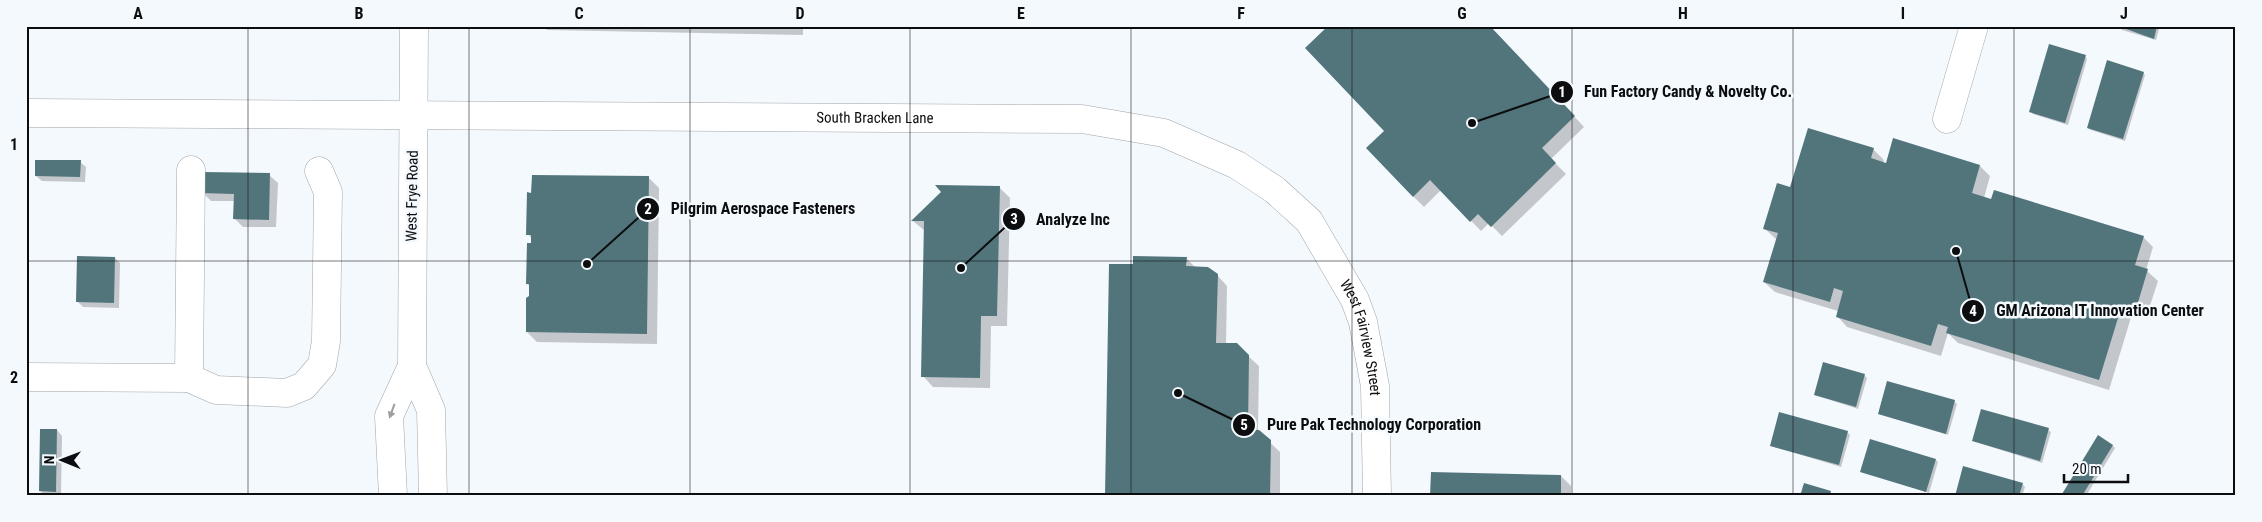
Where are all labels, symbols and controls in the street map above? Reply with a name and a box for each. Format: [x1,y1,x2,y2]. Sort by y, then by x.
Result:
text: A [133,4,143,23]
text: B [355,4,364,23]
text: C [574,4,584,23]
text: D [795,4,805,23]
text: E [1017,4,1025,23]
text: F [1237,4,1245,23]
text: G [1457,4,1467,23]
text: H [1678,4,1688,23]
text: I [1901,4,1905,23]
text: J [2120,4,2128,23]
callout: Fun Factory Candy & Novelty Co. [1549,76,1803,107]
text: Fun Factory Candy & Novelty Co. [1584,82,1792,101]
text: 1 [1558,83,1566,101]
street label: South Bracken Lane [816,108,934,127]
text: 1 [10,135,18,154]
street label: West Frye Road [402,150,422,242]
callout: Pilgrim Aerospace Fasteners [636,193,865,224]
text: Pilgrim Aerospace Fasteners [671,199,855,218]
text: 2 [644,200,652,218]
callout: Analyze Inc [1001,203,1120,234]
text: 3 [1010,210,1018,228]
text: Analyze Inc [1036,210,1110,229]
street label: West Fairview Street [1336,276,1384,396]
callout: GM Arizona IT Innovation Center [1961,295,2214,326]
text: GM Arizona IT Innovation Center [1996,301,2204,320]
text: 4 [1969,302,1977,320]
text: 2 [10,368,18,387]
one-way arrow [388,404,396,419]
callout: Pure Pak Technology Corporation [1232,409,1492,440]
text: Pure Pak Technology Corporation [1267,415,1481,434]
text: 5 [1240,416,1248,434]
north arrow [38,434,88,484]
scale bar [2064,452,2128,484]
text: N [41,455,57,464]
text: 20 m [2072,460,2102,478]

